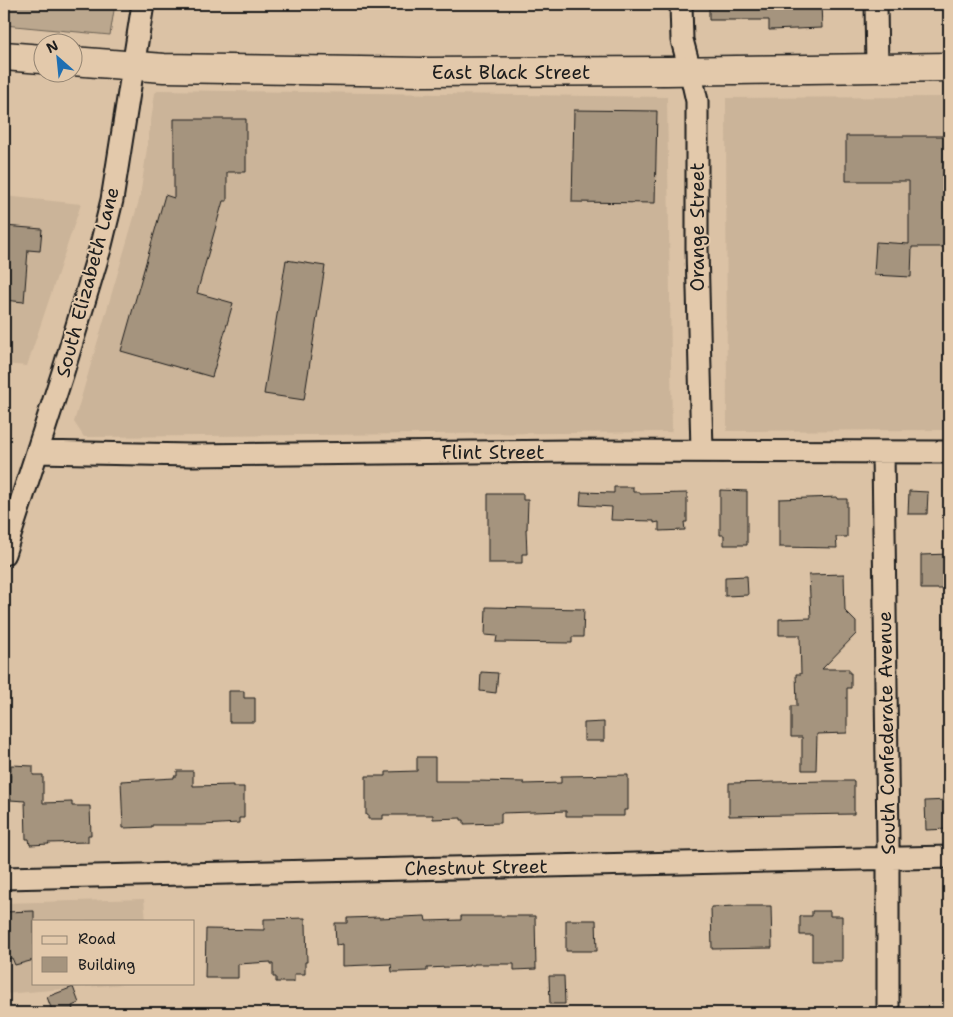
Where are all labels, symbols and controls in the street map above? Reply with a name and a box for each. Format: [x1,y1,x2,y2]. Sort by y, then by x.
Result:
north arrow [32,32,82,82]
text: N [43,36,61,57]
street label: East Black Street [432,60,590,85]
street label: Orange Street [685,162,710,292]
street label: South Elizabeth Lane [50,184,125,380]
street label: Flint Street [441,440,545,465]
street label: South Confederate Avenue [872,611,901,855]
street label: Chestnut Street [404,854,548,881]
legend [32,920,195,984]
text: Road [78,929,116,949]
text: Building [78,955,135,975]

